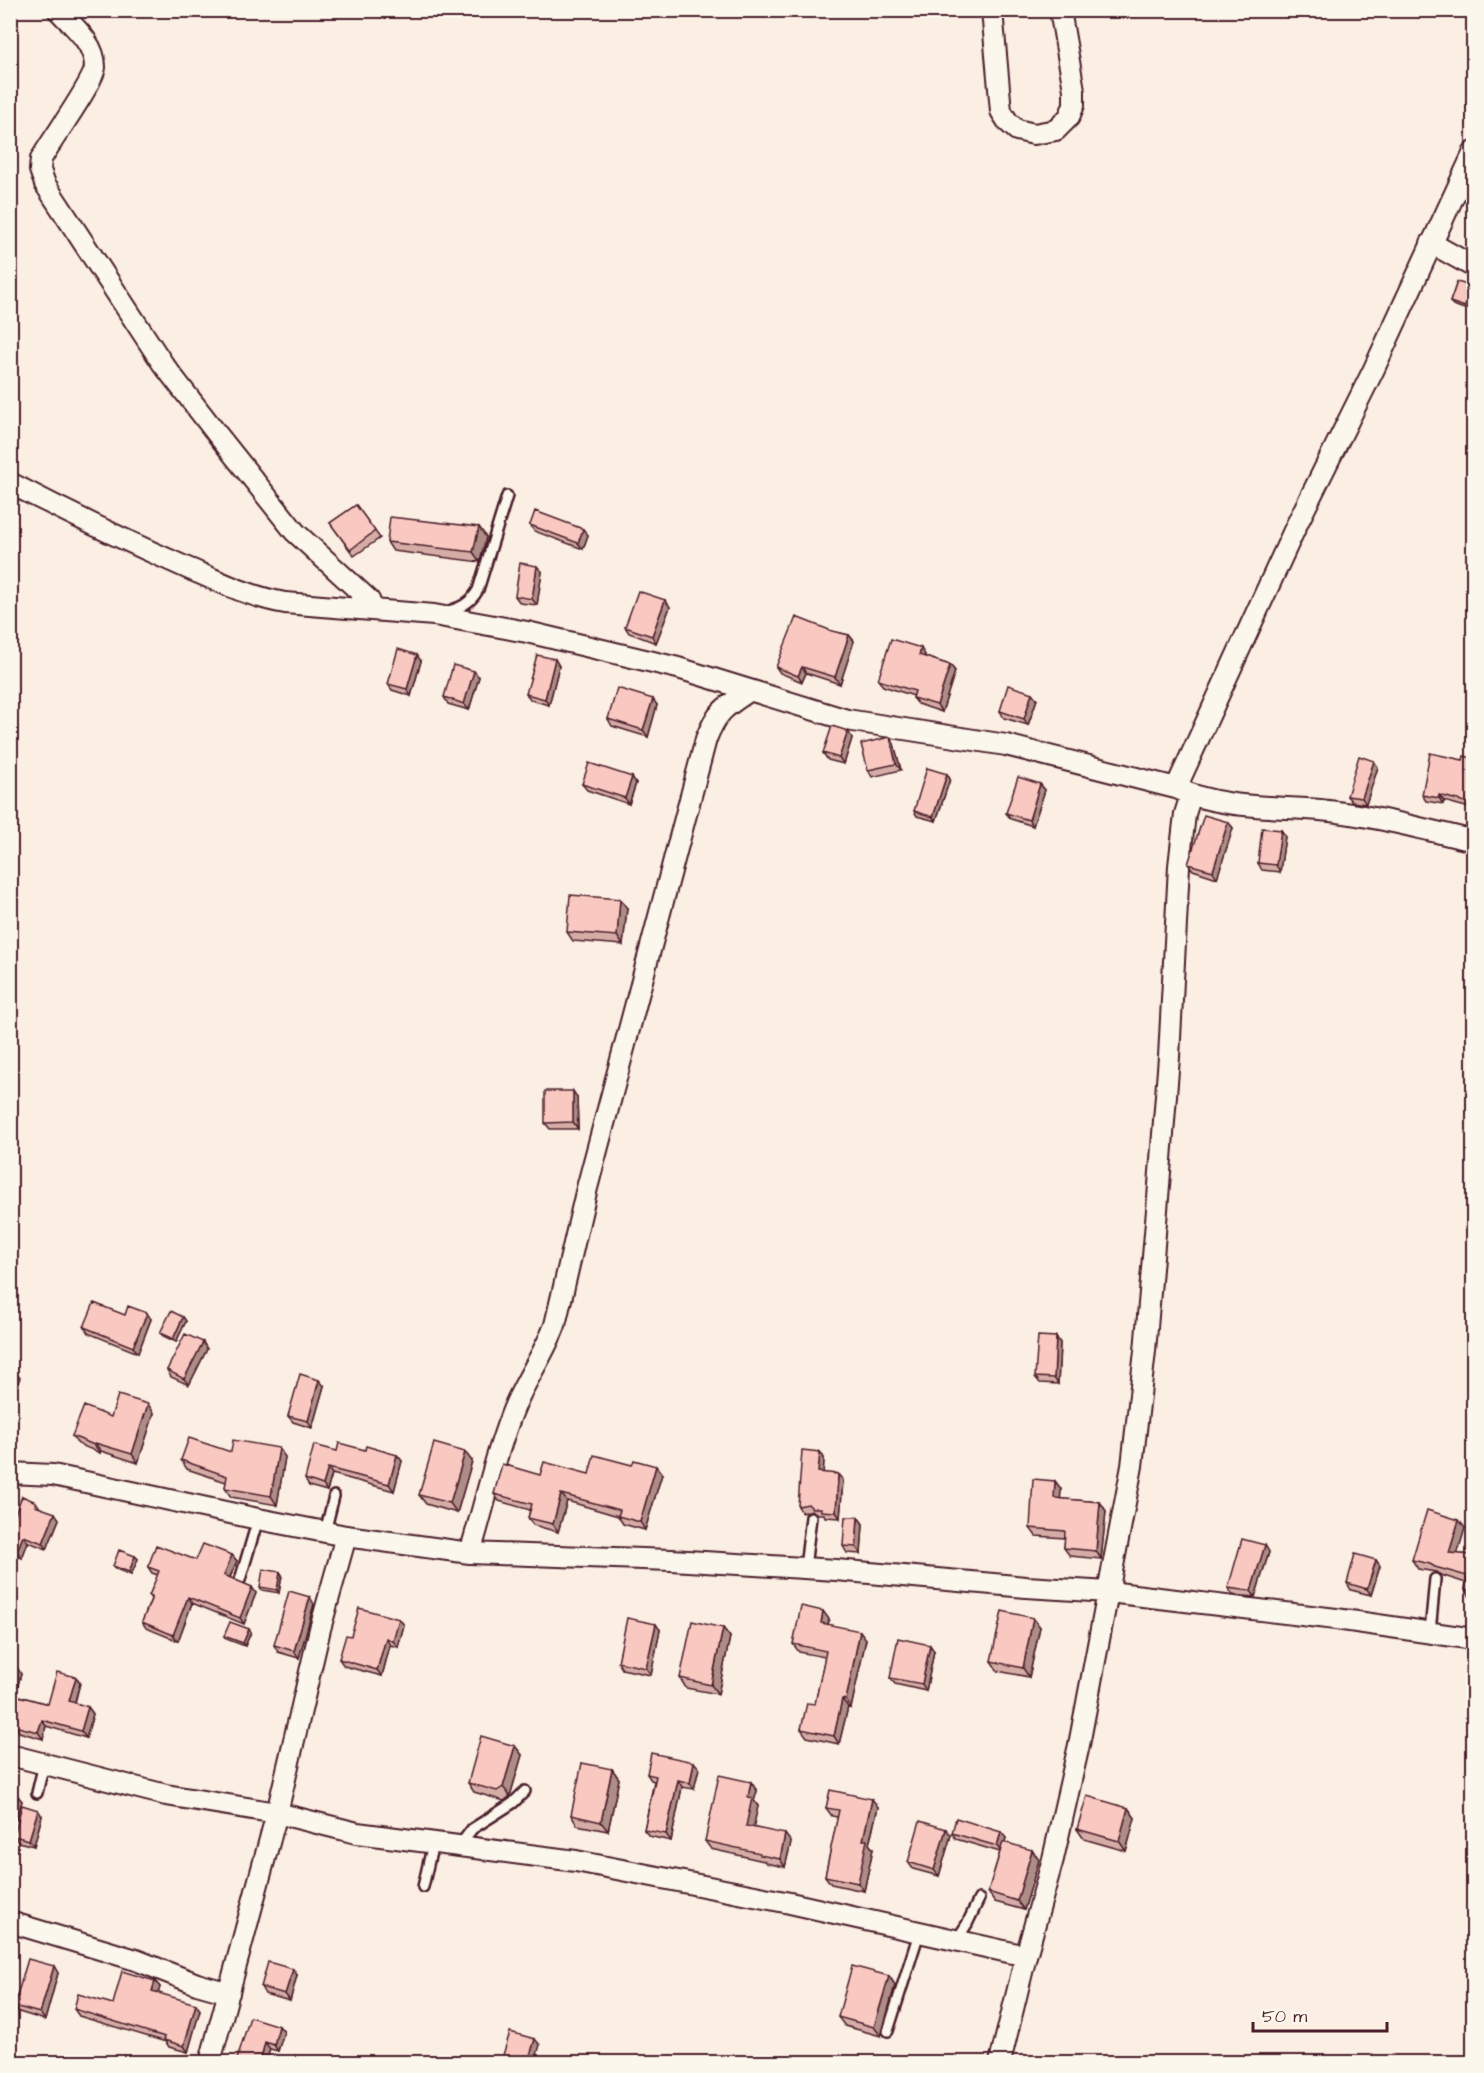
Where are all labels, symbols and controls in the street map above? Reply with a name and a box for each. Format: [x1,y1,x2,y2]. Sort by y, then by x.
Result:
scale bar [1253,1995,1386,2033]
text: 50 m [1262,2004,1307,2029]

